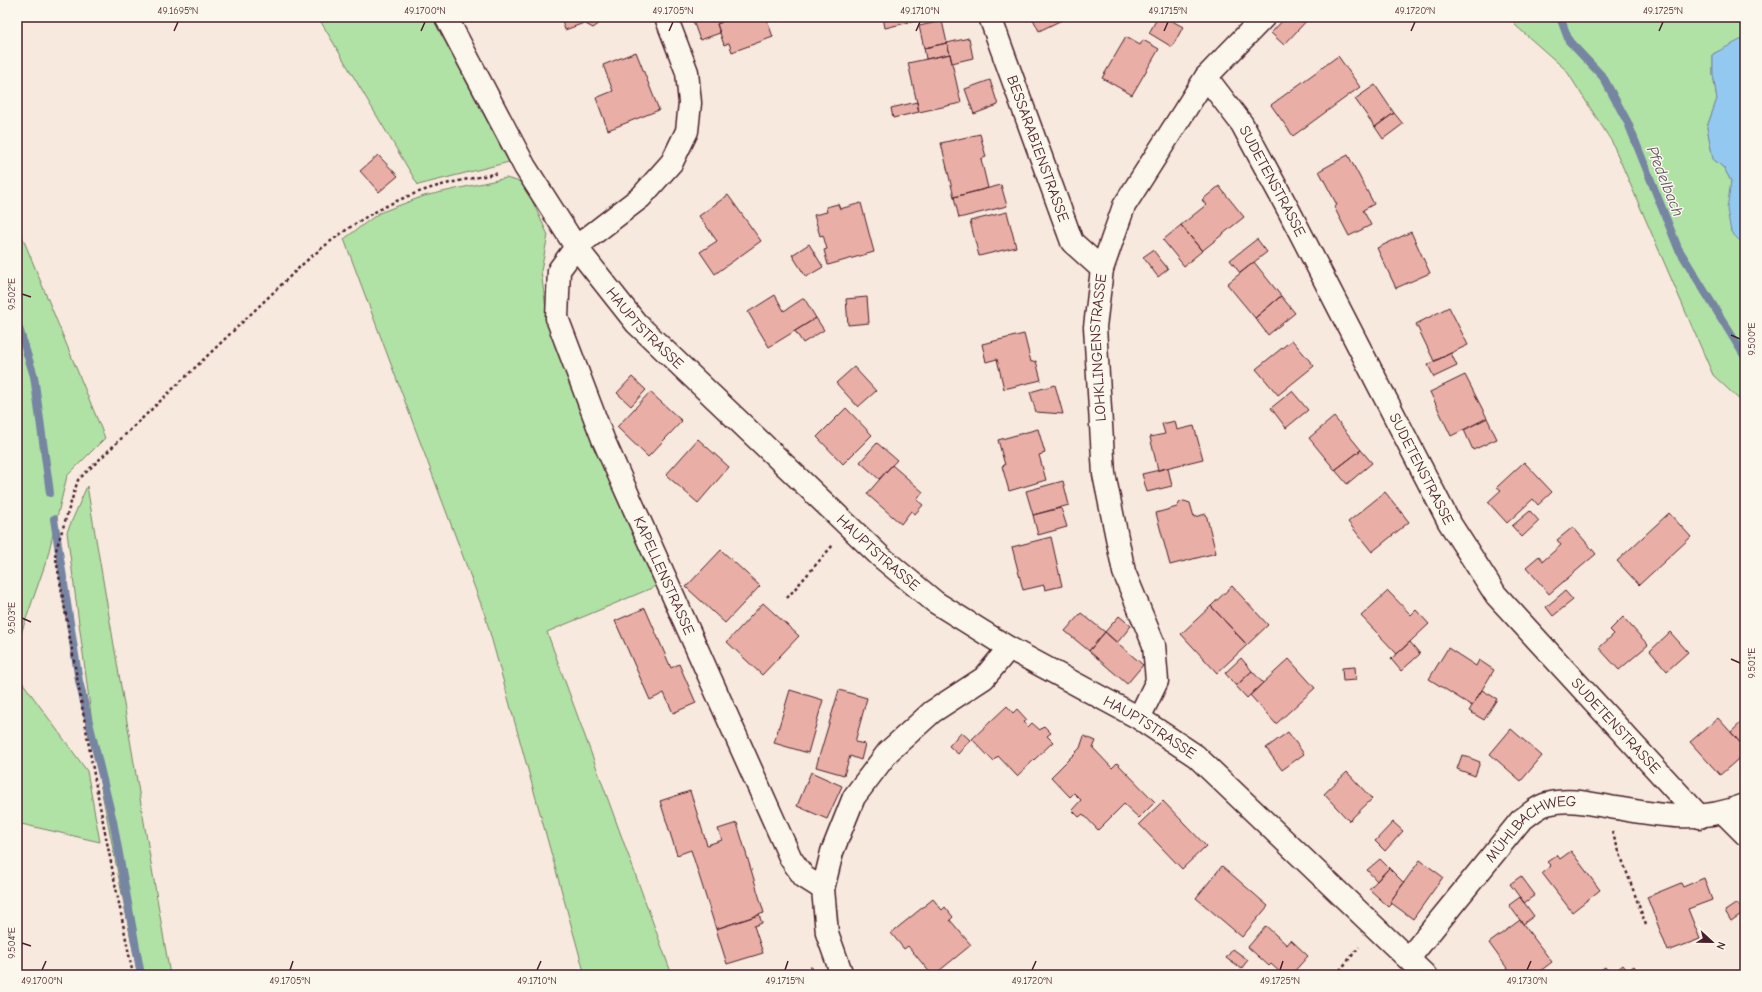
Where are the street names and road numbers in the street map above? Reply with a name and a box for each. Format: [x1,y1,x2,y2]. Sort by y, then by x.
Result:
street label: BESSARABIENSTRASSE [1003,73,1073,224]
street label: SUDETENSTRASSE [1236,122,1310,240]
street label: LOHKLINGENSTRASSE [1086,273,1110,422]
street label: HAUPTSTRASSE [602,284,687,373]
street label: SUDETENSTRASSE [1385,410,1458,528]
street label: HAUPTSTRASSE [833,511,923,594]
street label: KAPELLENSTRASSE [630,513,698,638]
street label: SUDETENSTRASSE [1568,674,1664,777]
street label: HAUPTSTRASSE [1100,692,1199,762]
street label: MÜHLBACHWEG [1481,792,1577,866]

